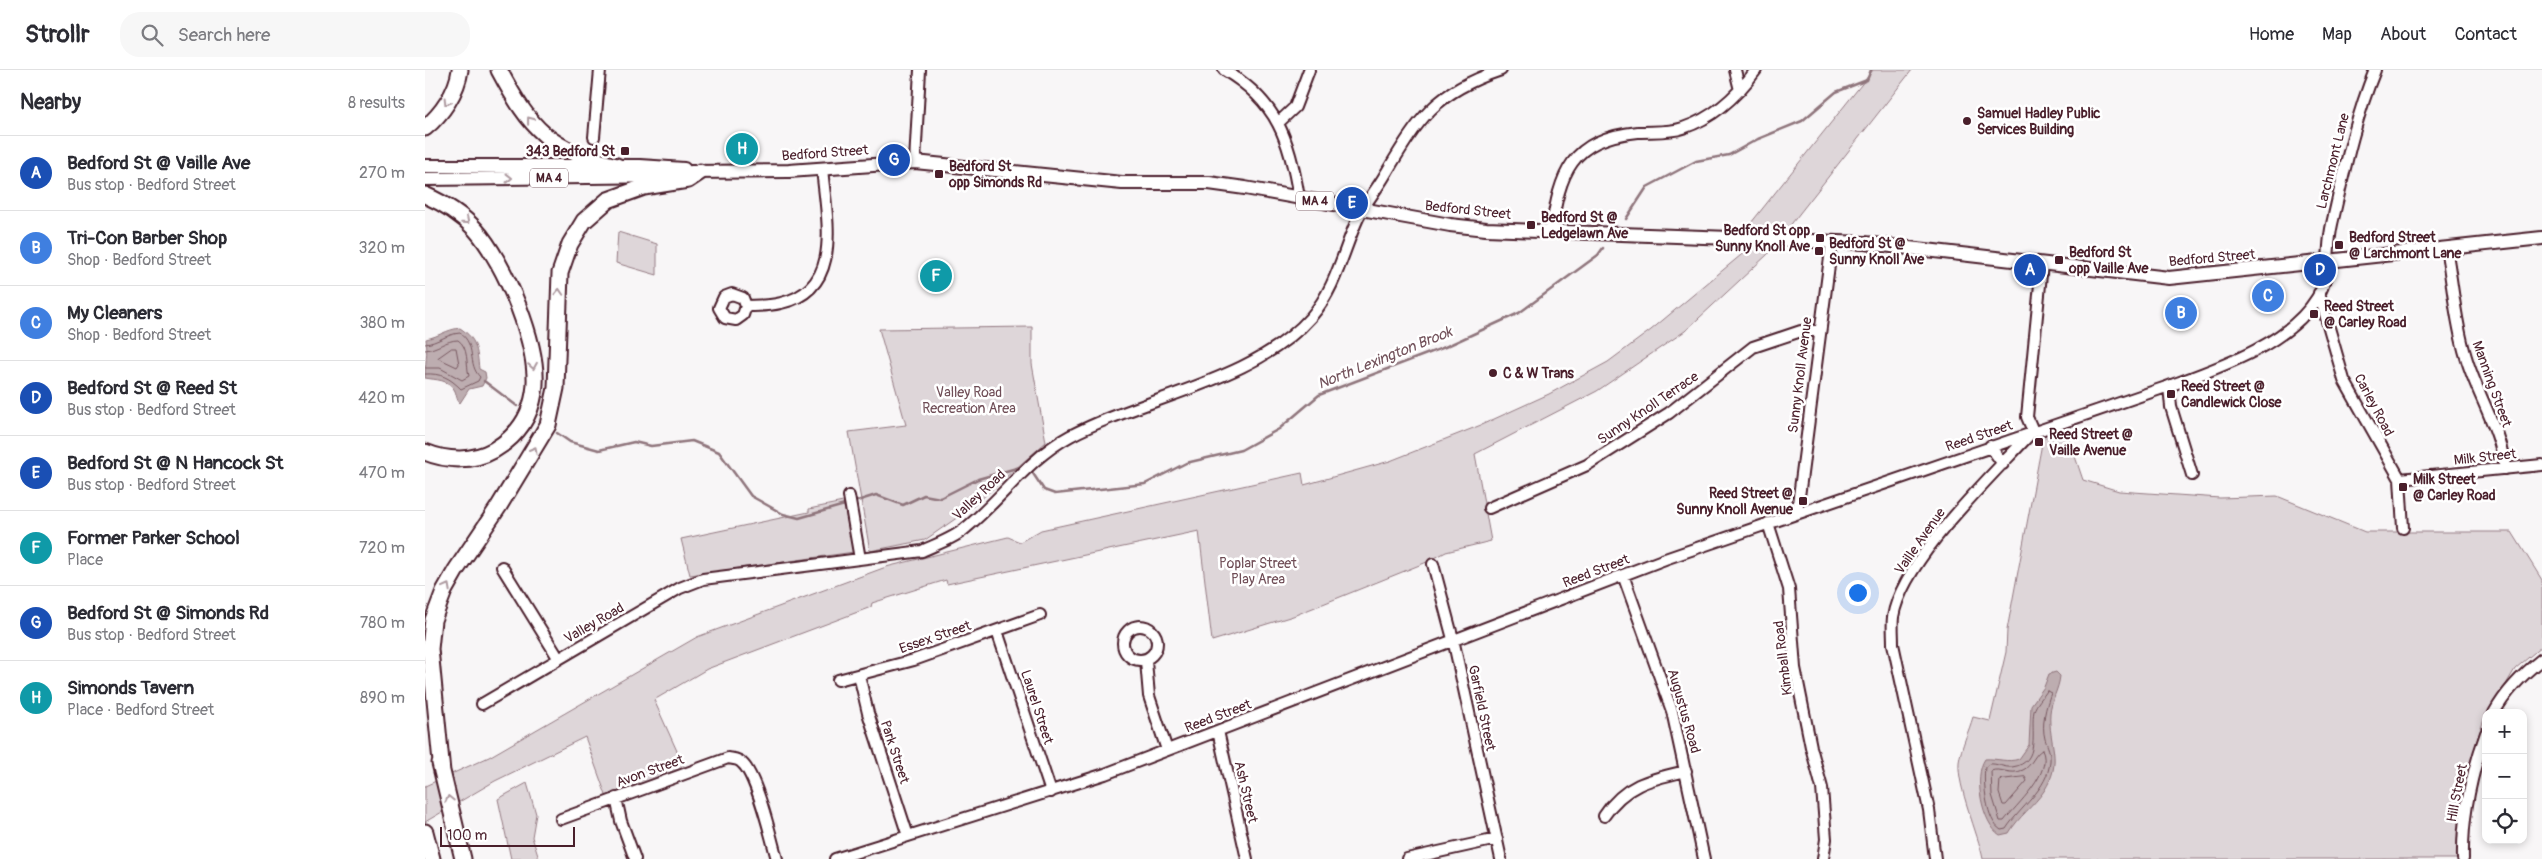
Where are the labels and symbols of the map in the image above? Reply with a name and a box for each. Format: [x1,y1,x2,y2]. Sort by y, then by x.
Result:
one-way arrow [444,96,453,106]
place label: Samuel Hadley Public Services Building [1977,105,2100,138]
street label: Larchmont Lane [2313,111,2353,211]
marker: Samuel Hadley Public Services Building [1961,115,1973,127]
one-way arrow [527,117,535,126]
pin: H [726,130,758,168]
street label: Bedford Street [781,141,869,165]
pin: G [878,141,910,179]
place label: 343 Bedford St [526,143,615,160]
marker: 343 Bedford St [619,145,631,157]
place label: Bedford St opp Simonds Rd [948,158,1042,191]
marker: Bedford St opp Simonds Rd [933,168,945,180]
road number: MA 4 [530,169,568,188]
one-way arrow [505,173,513,183]
pin: E [1336,184,1368,222]
road number: MA 4 [1296,192,1334,210]
street label: Bedford Street [1424,197,1512,223]
place label: Bedford St @ Ledgelawn Ave [1541,209,1629,242]
one-way arrow [460,215,469,224]
marker: Bedford St @ Ledgelawn Ave [1525,219,1537,231]
place label: Bedford St opp Sunny Knoll Ave [1715,222,1811,255]
place label: Bedford Street @ Larchmont Lane [2349,229,2462,262]
marker: Bedford St opp Sunny Knoll Ave [1814,232,1826,244]
place label: Bedford St @ Sunny Knoll Ave [1829,235,1925,268]
marker: Bedford Street @ Larchmont Lane [2333,239,2345,251]
place label: Bedford St opp Vaille Ave [2068,244,2149,277]
marker: Bedford St @ Sunny Knoll Ave [1813,245,1825,257]
street label: Bedford Street [2168,246,2256,270]
pin: A [2014,251,2046,289]
pin: D [2304,251,2336,289]
marker: Bedford St opp Vaille Ave [2053,254,2065,266]
pin: F [920,257,952,295]
pin: C [2252,277,2284,315]
one-way arrow [553,288,564,296]
pin: B [2165,294,2197,332]
place label: Reed Street @ Carley Road [2324,298,2407,331]
marker: Reed Street @ Carley Road [2308,308,2320,320]
street label: Sunny Knoll Avenue [1784,316,1816,434]
water label: North Lexington Brook [1315,322,1457,394]
street label: Manning Street [2469,339,2516,430]
one-way arrow [527,361,537,370]
place label: C & W Trans [1503,365,1575,382]
marker: C & W Trans [1487,367,1499,379]
street label: Sunny Knoll Terrace [1594,368,1702,448]
street label: Carley Road [2350,371,2398,439]
place label: Reed Street @ Candlewick Close [2181,378,2282,411]
park label: Valley Road Recreation Area [922,384,1016,417]
marker: Reed Street @ Candlewick Close [2165,388,2177,400]
street label: Reed Street [1943,416,2015,455]
place label: Reed Street @ Vaille Avenue [2049,426,2133,459]
marker: Reed Street @ Vaille Avenue [2033,436,2045,448]
street label: Milk Street [2453,445,2517,469]
one-way arrow [527,446,537,455]
street label: Valley Road [949,466,1009,524]
place label: Milk Street @ Carley Road [2413,471,2496,504]
marker: Milk Street @ Carley Road [2397,481,2409,493]
place label: Reed Street @ Sunny Knoll Avenue [1676,485,1794,518]
marker: Reed Street @ Sunny Knoll Avenue [1797,495,1809,507]
street label: Vaille Avenue [1891,504,1949,577]
street label: Reed Street [1560,550,1632,591]
park label: Poplar Street Play Area [1219,555,1297,588]
your location [1845,580,1871,606]
one-way arrow [440,583,450,592]
street label: Valley Road [561,599,627,647]
street label: Essex Street [897,617,973,657]
street label: Kimball Road [1770,620,1796,696]
street label: Garfield Street [1465,664,1499,753]
street label: Augustus Road [1664,667,1704,755]
street label: Laurel Street [1017,668,1057,747]
street label: Reed Street [1182,695,1254,736]
street label: Park Street [877,718,913,786]
street label: Avon Street [614,751,687,791]
street label: Ash Street [1231,759,1261,825]
street label: Hill Street [2443,762,2471,824]
one-way arrow [444,794,455,803]
scale bar [440,824,575,847]

